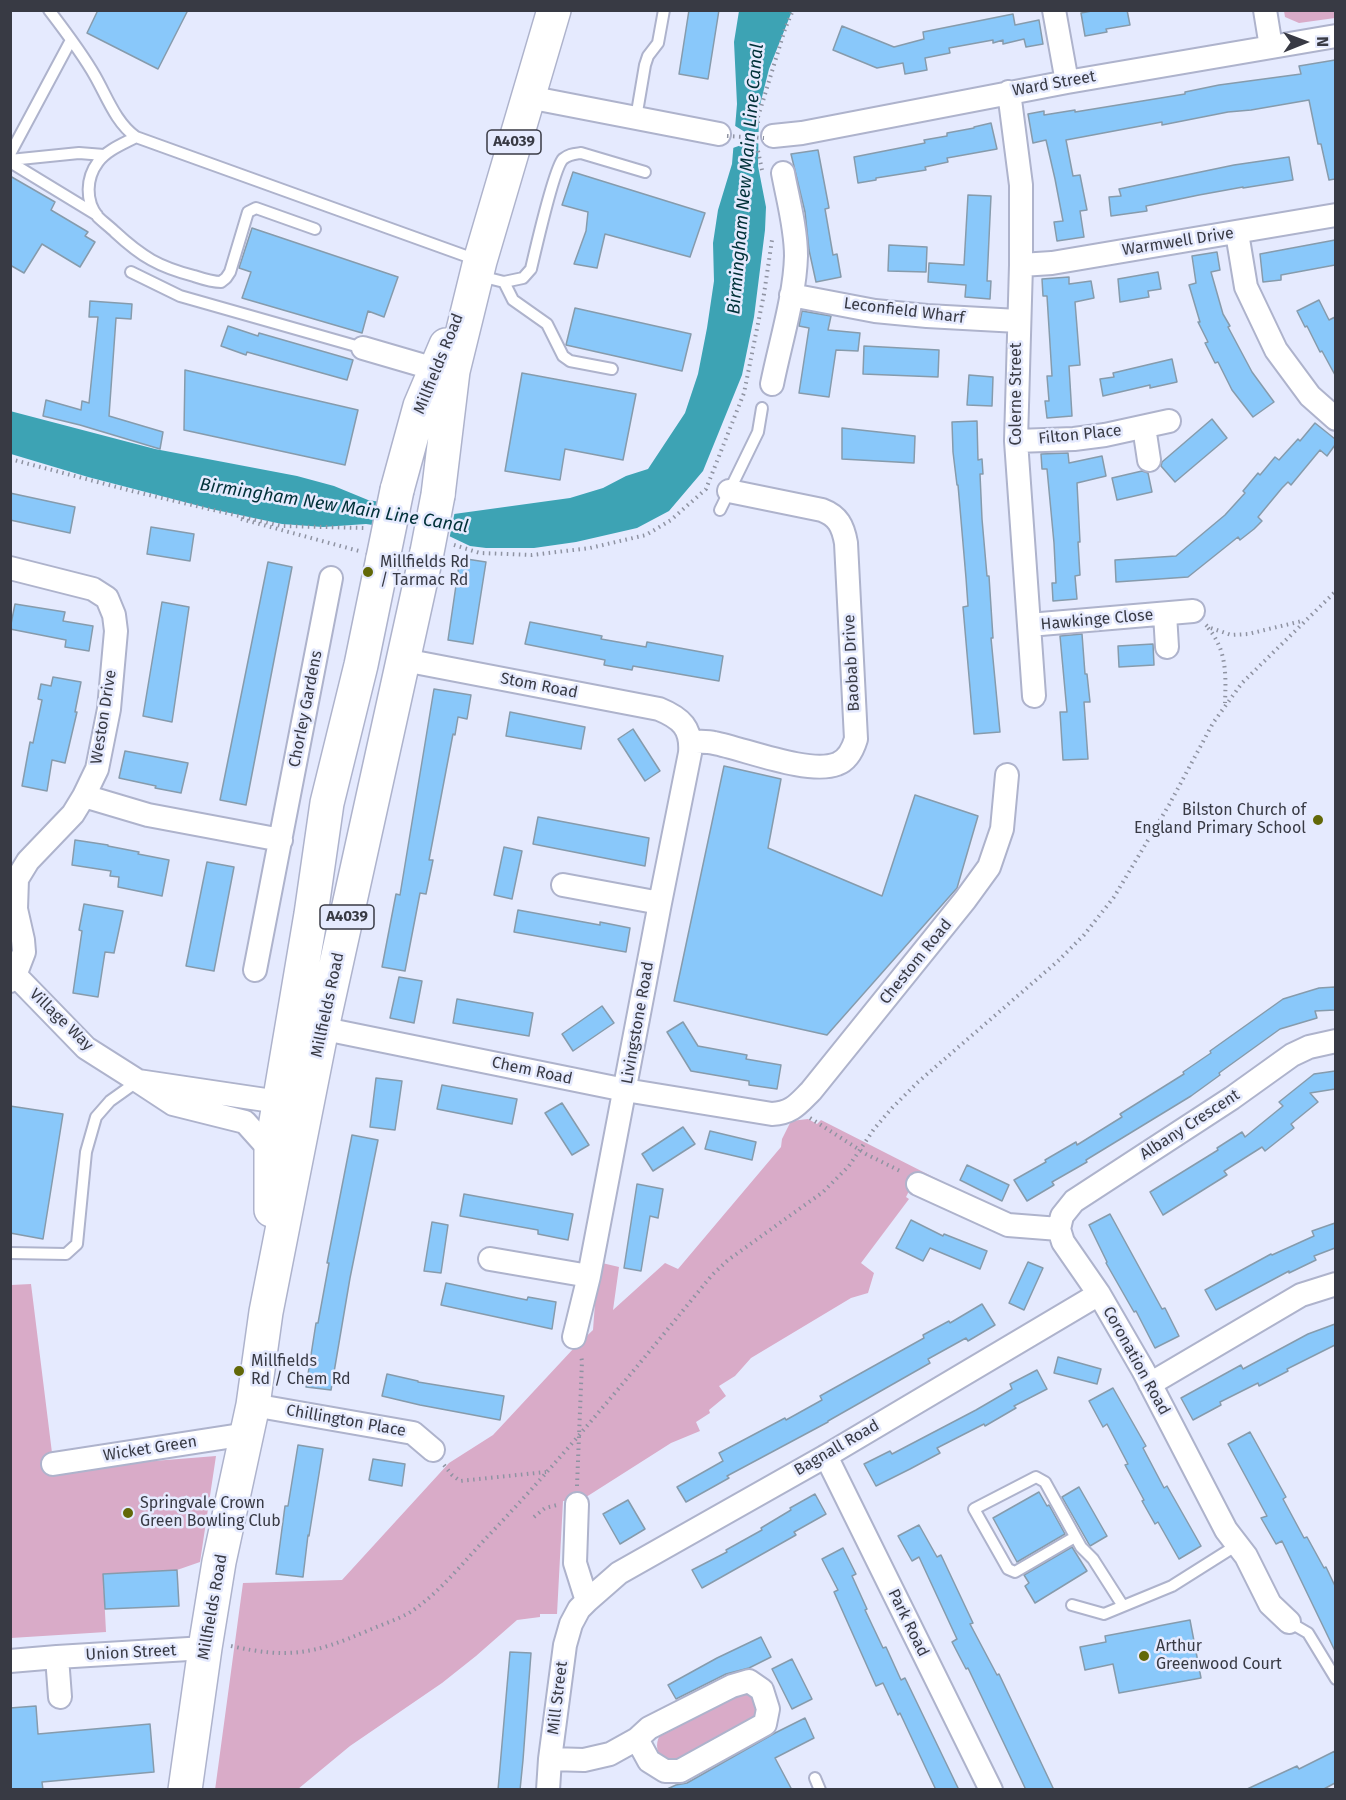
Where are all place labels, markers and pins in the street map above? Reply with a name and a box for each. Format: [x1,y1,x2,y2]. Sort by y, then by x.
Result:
place label: Millfields Rd / Tarmac Rd [380,553,469,591]
marker: Millfields Rd / Tarmac Rd [361,565,375,579]
place label: Bilston Church of England Primary School [1134,801,1306,839]
marker: Bilston Church of England Primary School [1311,813,1325,827]
place label: Millfields Rd / Chem Rd [251,1352,351,1390]
marker: Millfields Rd / Chem Rd [232,1364,246,1378]
place label: Springvale Crown Green Bowling Club [140,1494,281,1532]
marker: Springvale Crown Green Bowling Club [121,1506,135,1520]
place label: Arthur Greenwood Court [1156,1637,1282,1675]
marker: Arthur Greenwood Court [1137,1649,1151,1663]

